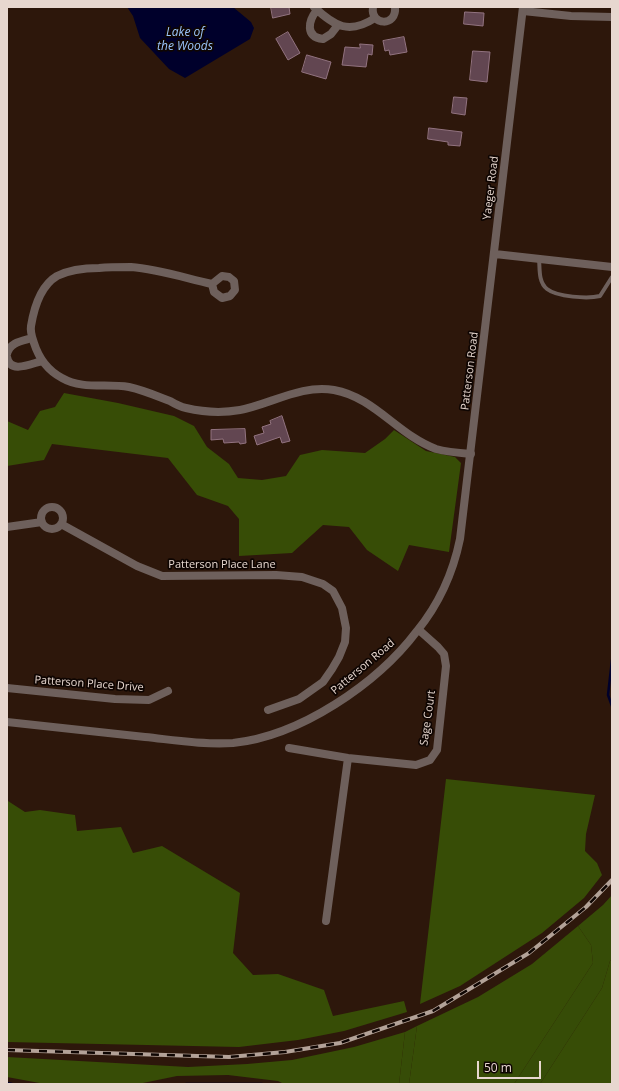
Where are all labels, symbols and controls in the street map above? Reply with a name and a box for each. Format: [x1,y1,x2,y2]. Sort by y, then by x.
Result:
water label: Lake of the Woods [157,26,213,54]
street label: Yaeger Road [481,155,501,221]
street label: Patterson Road [459,331,481,411]
street label: Patterson Place Lane [168,558,276,572]
street label: Patterson Road [329,637,397,697]
street label: Patterson Place Drive [34,674,144,694]
street label: Sage Court [418,689,438,747]
scale bar [479,1053,543,1079]
text: 50 m [484,1059,512,1076]

